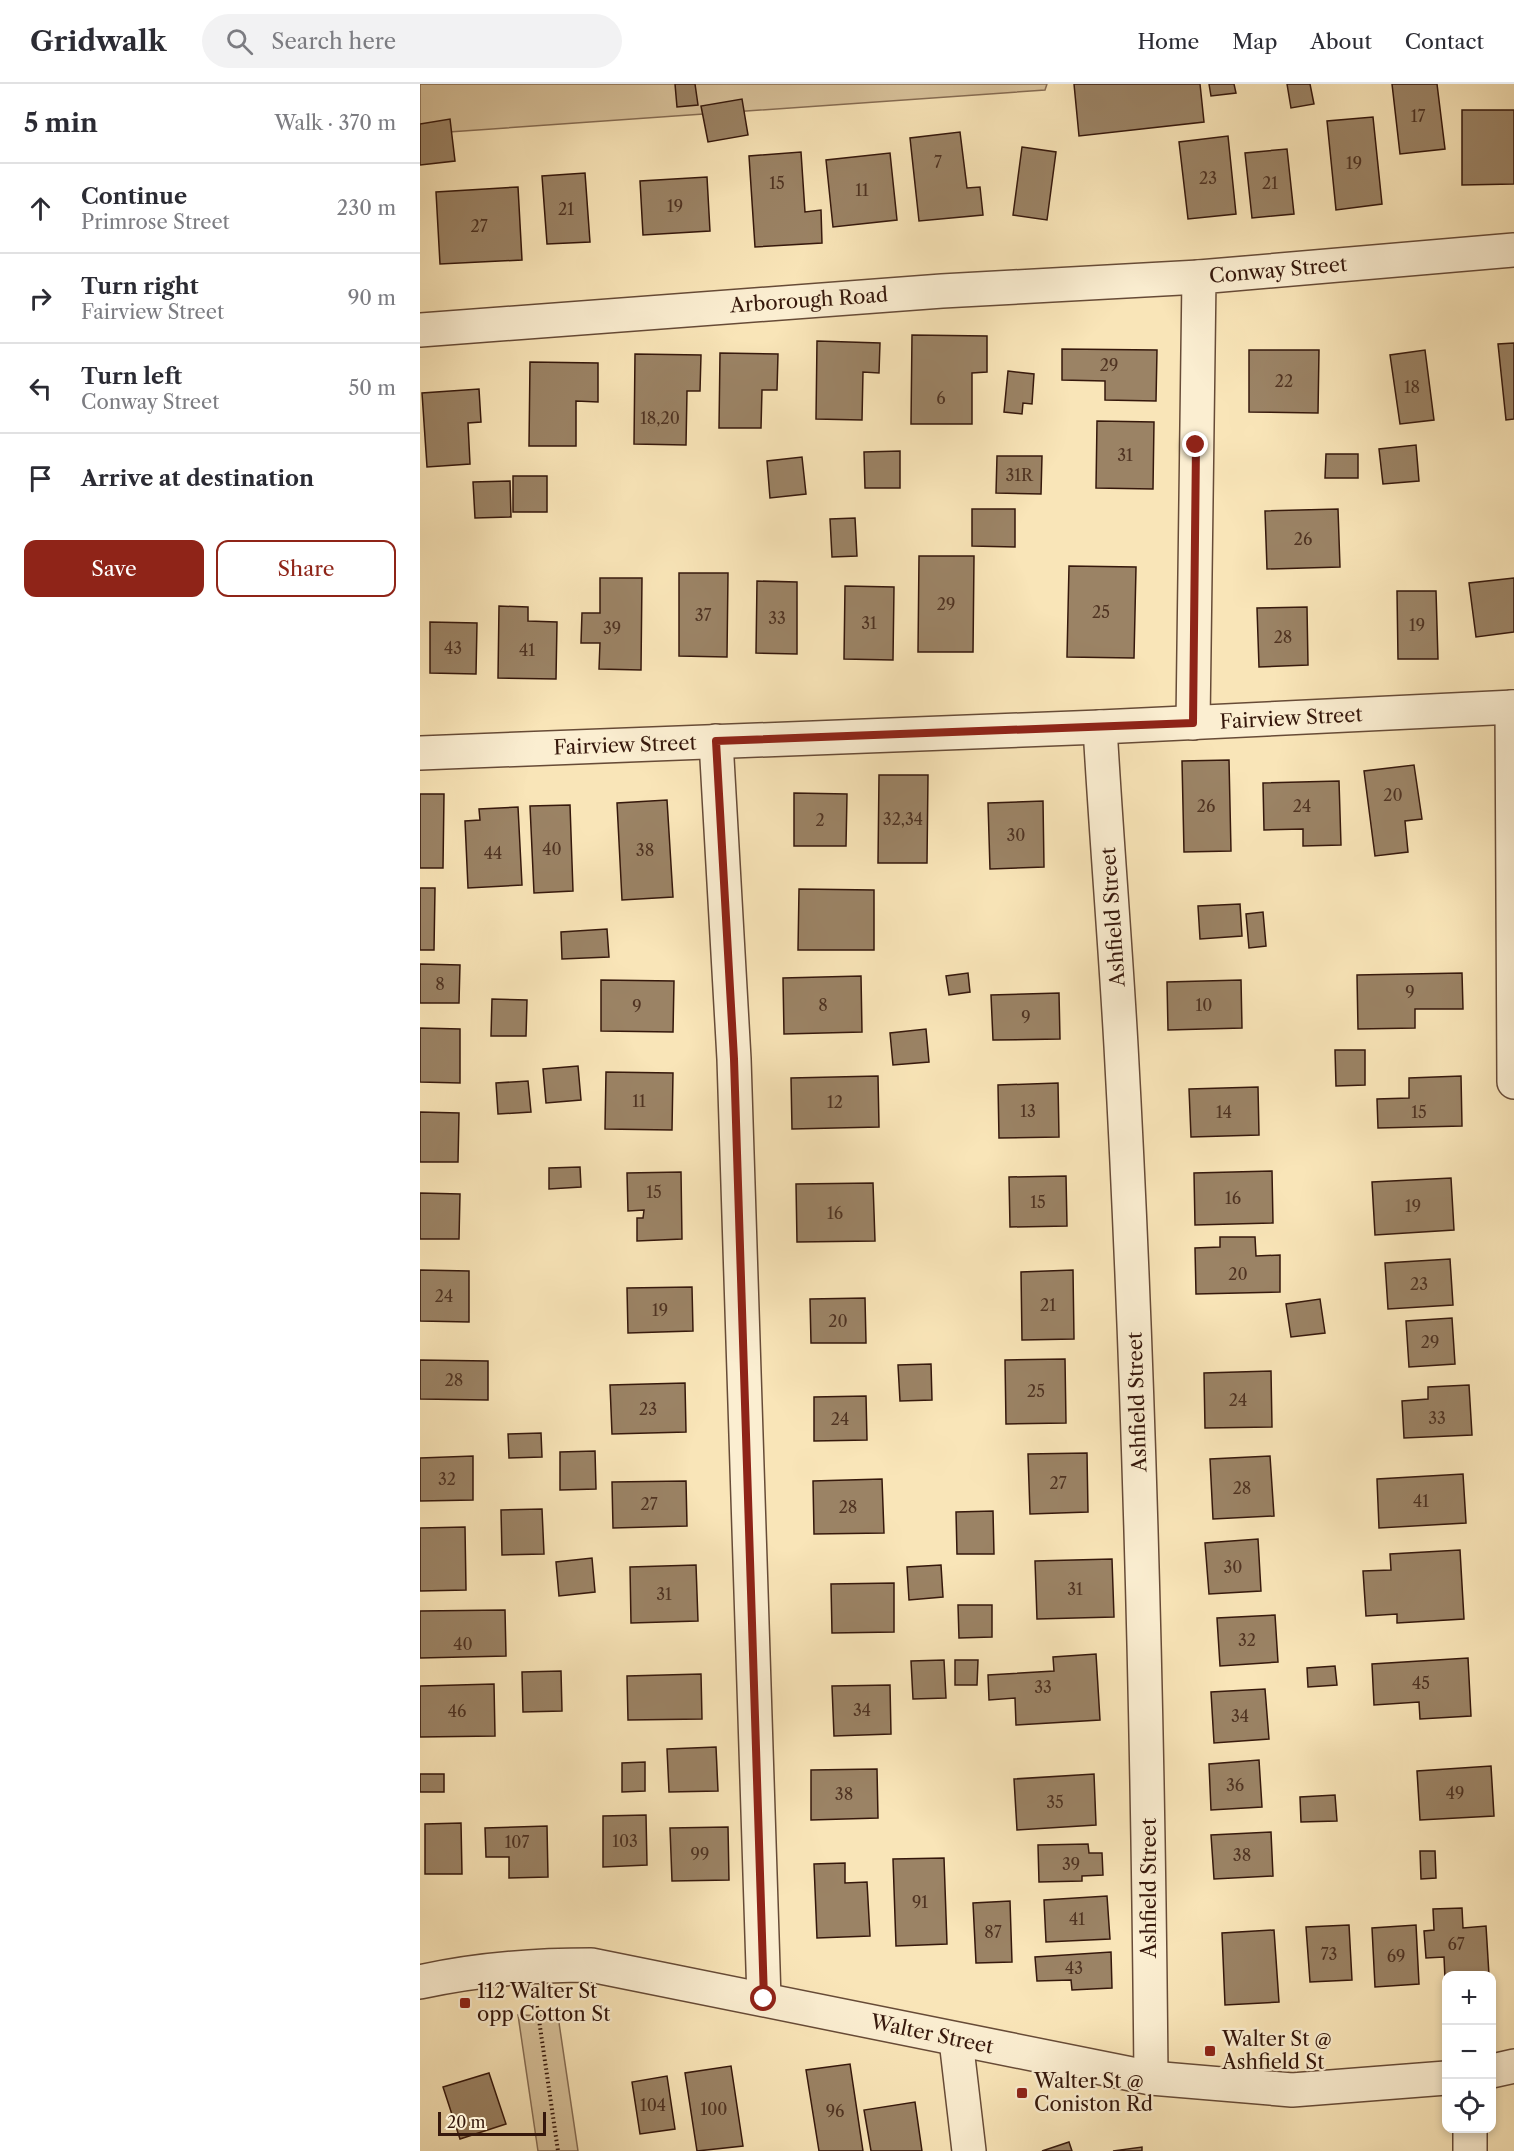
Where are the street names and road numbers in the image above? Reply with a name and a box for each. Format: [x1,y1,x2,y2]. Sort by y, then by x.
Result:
street label: Conway Street [1208,252,1348,288]
street label: Arborough Road [728,283,889,318]
street label: Fairview Street [1219,702,1363,734]
street label: Fairview Street [553,731,697,759]
street label: Ashfield Street [1096,846,1130,989]
street label: Ashfield Street [1123,1332,1151,1473]
street label: Ashfield Street [1137,1818,1161,1959]
street label: Walter Street [867,2009,996,2059]

